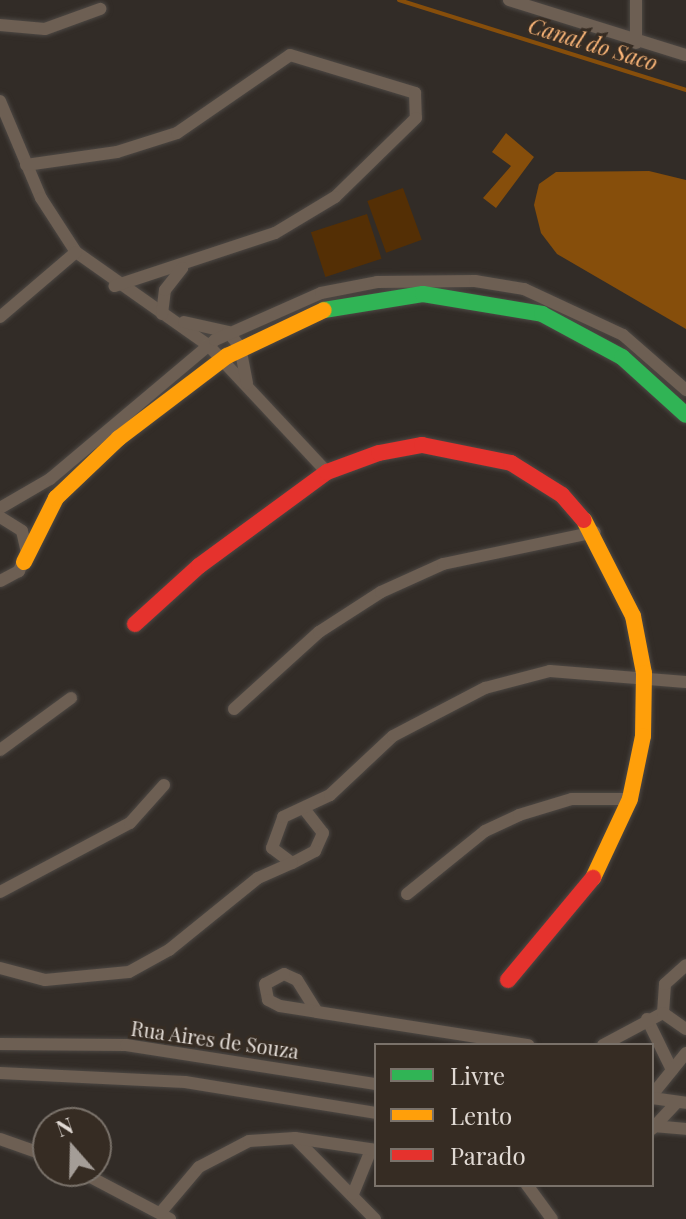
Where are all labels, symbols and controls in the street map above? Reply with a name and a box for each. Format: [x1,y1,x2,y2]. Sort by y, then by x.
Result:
water label: Canal do Saco [525,12,661,76]
street label: Rua Aires de Souza [129,1015,301,1063]
legend [374,1043,654,1187]
text: Livre [450,1059,505,1091]
text: Lento [450,1099,512,1131]
north arrow [32,1107,112,1187]
text: N [52,1110,77,1143]
text: Parado [450,1139,526,1171]

